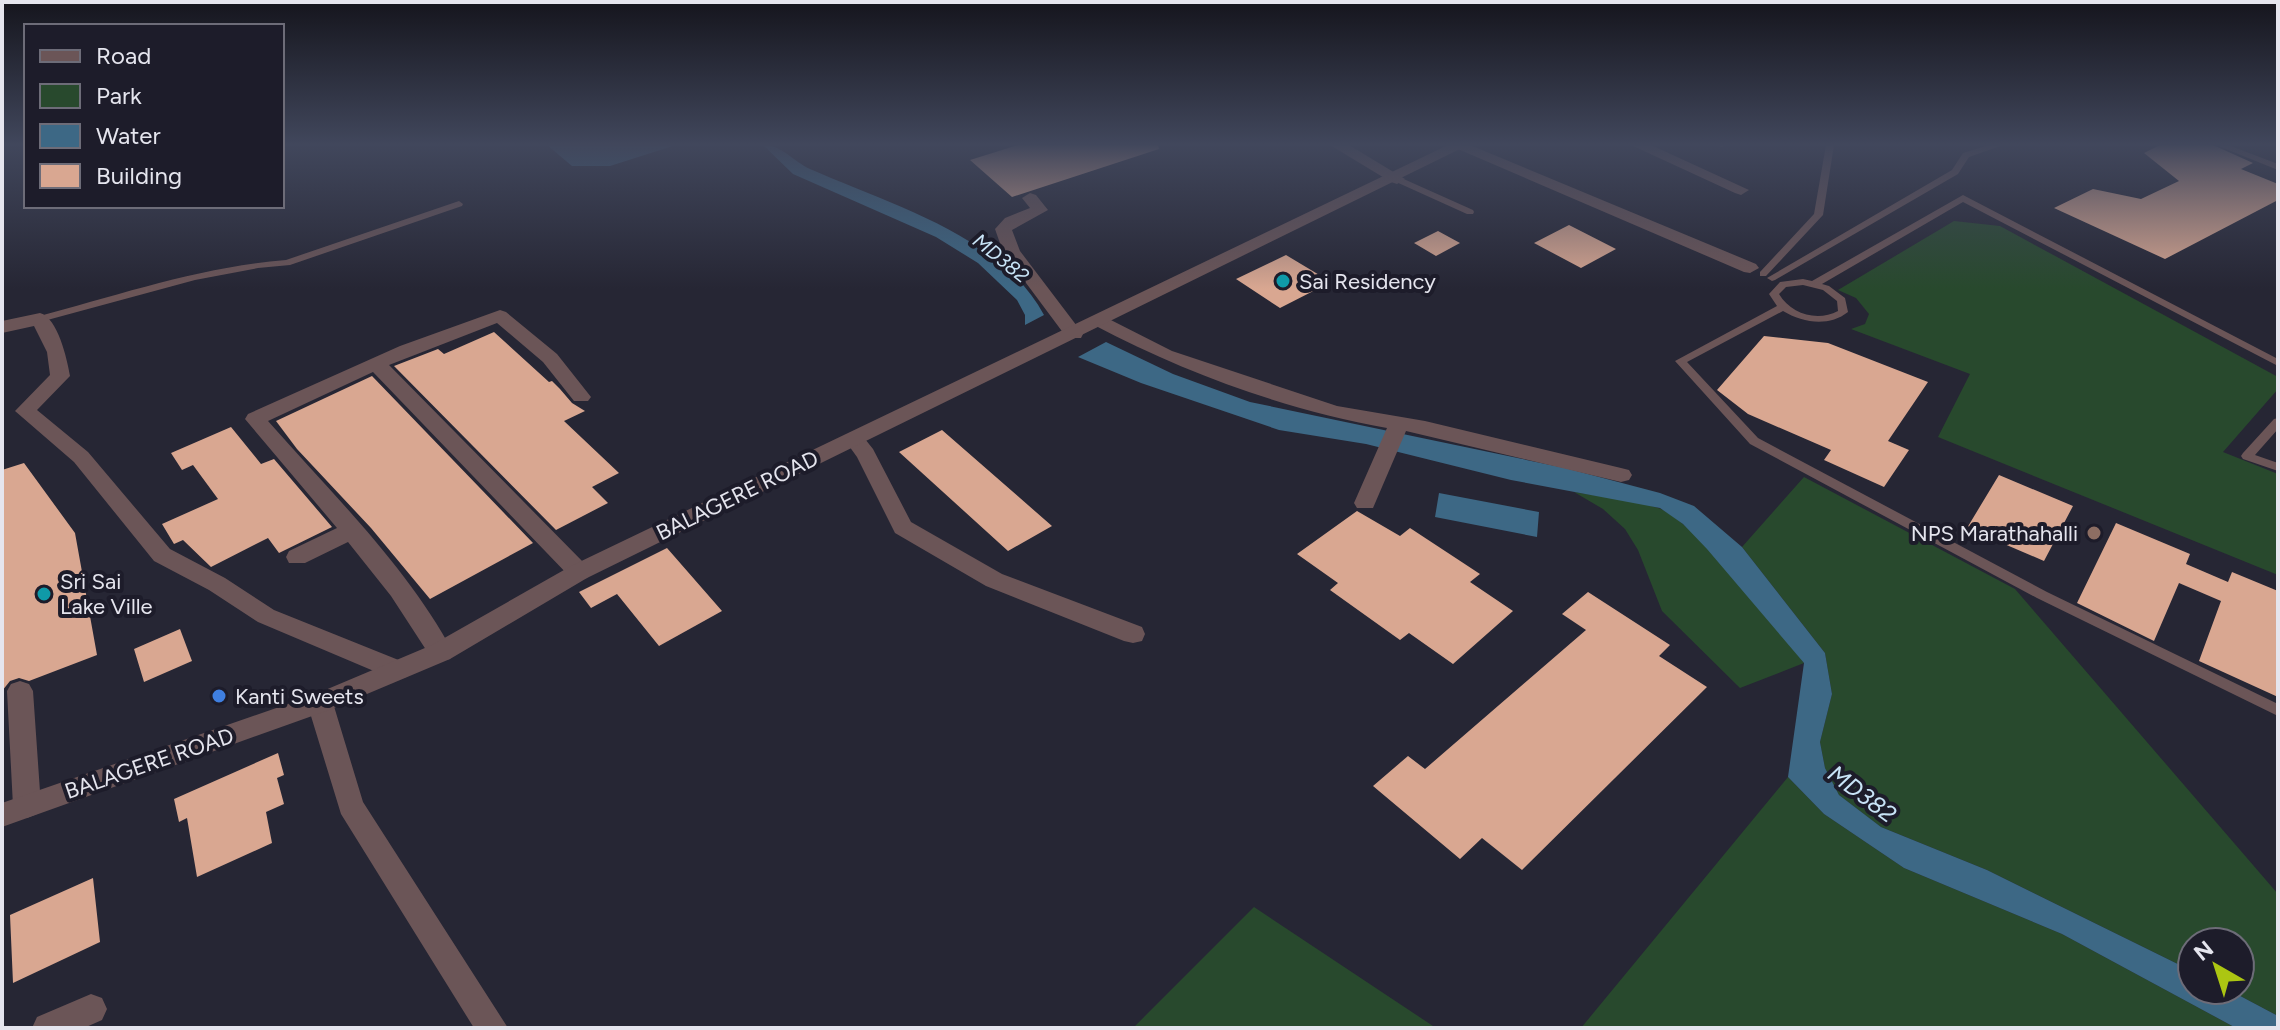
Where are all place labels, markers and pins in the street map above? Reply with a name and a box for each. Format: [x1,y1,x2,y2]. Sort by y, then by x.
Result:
place label: Sai Residency [1299,268,1436,295]
marker: Sai Residency [1274,272,1292,290]
place label: NPS Marathahalli [1911,520,2078,547]
marker: NPS Marathahalli [2085,524,2103,542]
place label: Sri Sai Lake Ville [60,568,153,620]
marker: Sri Sai Lake Ville [35,585,53,603]
place label: Kanti Sweets [235,683,364,710]
marker: Kanti Sweets [210,687,228,705]

